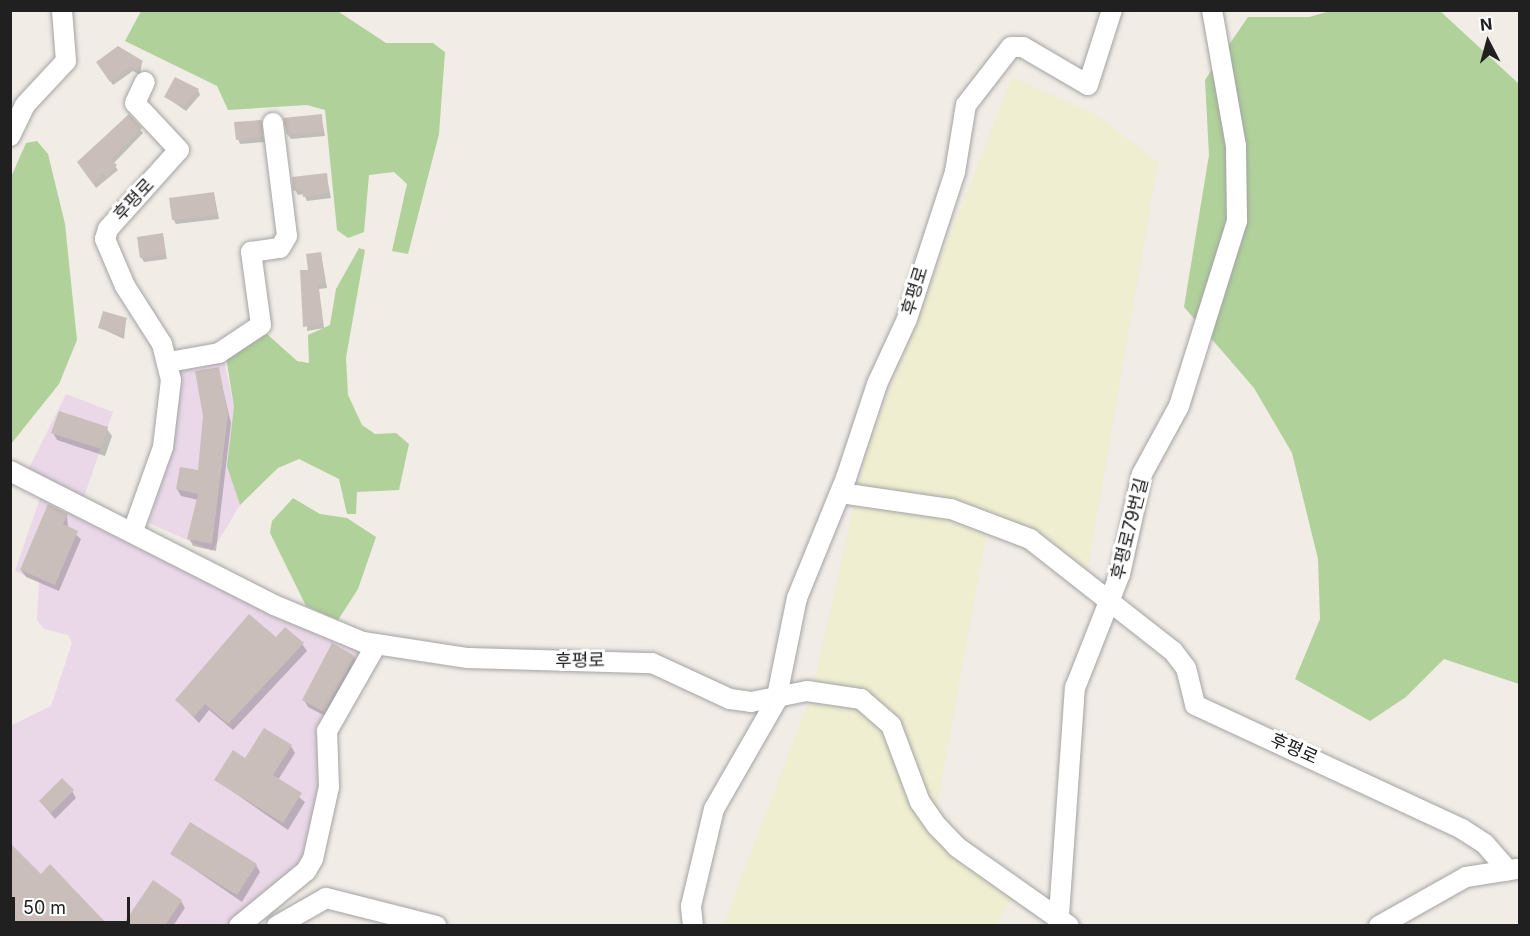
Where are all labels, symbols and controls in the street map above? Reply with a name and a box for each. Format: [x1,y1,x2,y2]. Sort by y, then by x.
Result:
north arrow [1458,12,1518,72]
text: N [1479,14,1493,35]
street label: 후평로 [109,174,159,226]
street label: 후평로 [897,264,933,318]
street label: 후평로79번길 [1107,476,1153,582]
street label: 후평로 [555,650,605,672]
street label: 후평로 [1267,729,1321,769]
scale bar [15,885,134,923]
text: 50 m [23,897,66,918]

